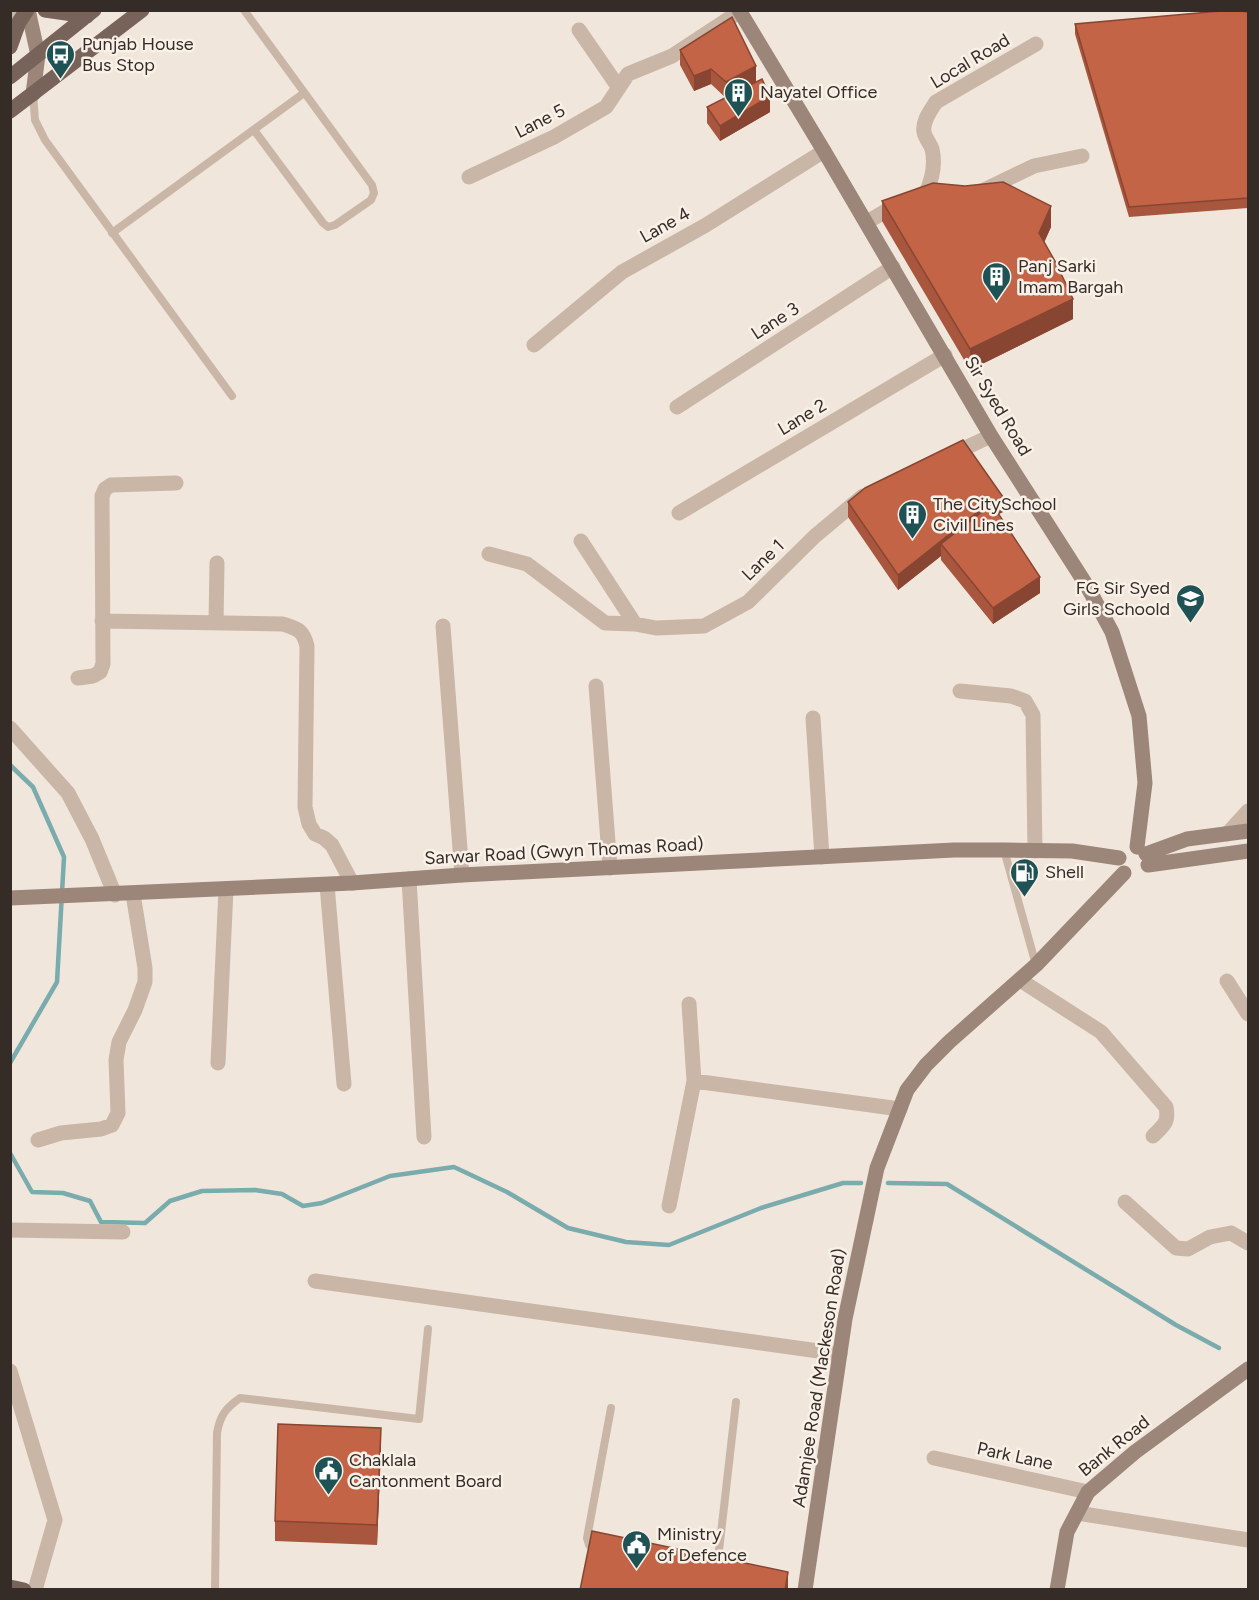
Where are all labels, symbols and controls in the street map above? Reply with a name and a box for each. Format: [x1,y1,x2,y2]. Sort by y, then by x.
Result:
street label: Local Road [926,29,1014,93]
place label: Punjab House Bus Stop [82,33,194,76]
bus stop icon: Punjab House Bus Stop [45,38,77,80]
building icon: Nayatel Office [723,76,755,118]
place label: Nayatel Office [760,81,878,103]
street label: Lane 5 [511,99,569,143]
street label: Lane 4 [636,202,694,248]
place label: Panj Sarki Imam Bargah [1018,255,1123,298]
building icon: Panj Sarki Imam Bargah [981,260,1013,302]
street label: Lane 3 [747,297,803,345]
street label: Sir Syed Road [960,352,1036,460]
street label: Lane 2 [774,394,830,440]
place label: The CitySchool Civil Lines [933,493,1056,536]
building icon: The CitySchool Civil Lines [896,498,928,540]
street label: Lane 1 [737,535,789,585]
place label: FG Sir Syed Girls Schoold [1063,577,1170,620]
school or university icon: FG Sir Syed Girls Schoold [1175,582,1207,624]
street label: Sarwar Road (Gwyn Thomas Road) [424,833,704,869]
fuel station icon: Shell [1008,856,1040,898]
place label: Shell [1045,861,1084,883]
street label: Adamjee Road (Mackeson Road) [788,1247,850,1509]
street label: Bank Road [1074,1411,1154,1481]
street label: Park Lane [975,1437,1055,1475]
place label: Chaklala Cantonment Board [349,1449,502,1492]
public building icon: Chaklala Cantonment Board [312,1454,344,1496]
place label: Ministry of Defence [657,1523,747,1566]
public building icon: Ministry of Defence [620,1528,652,1570]

